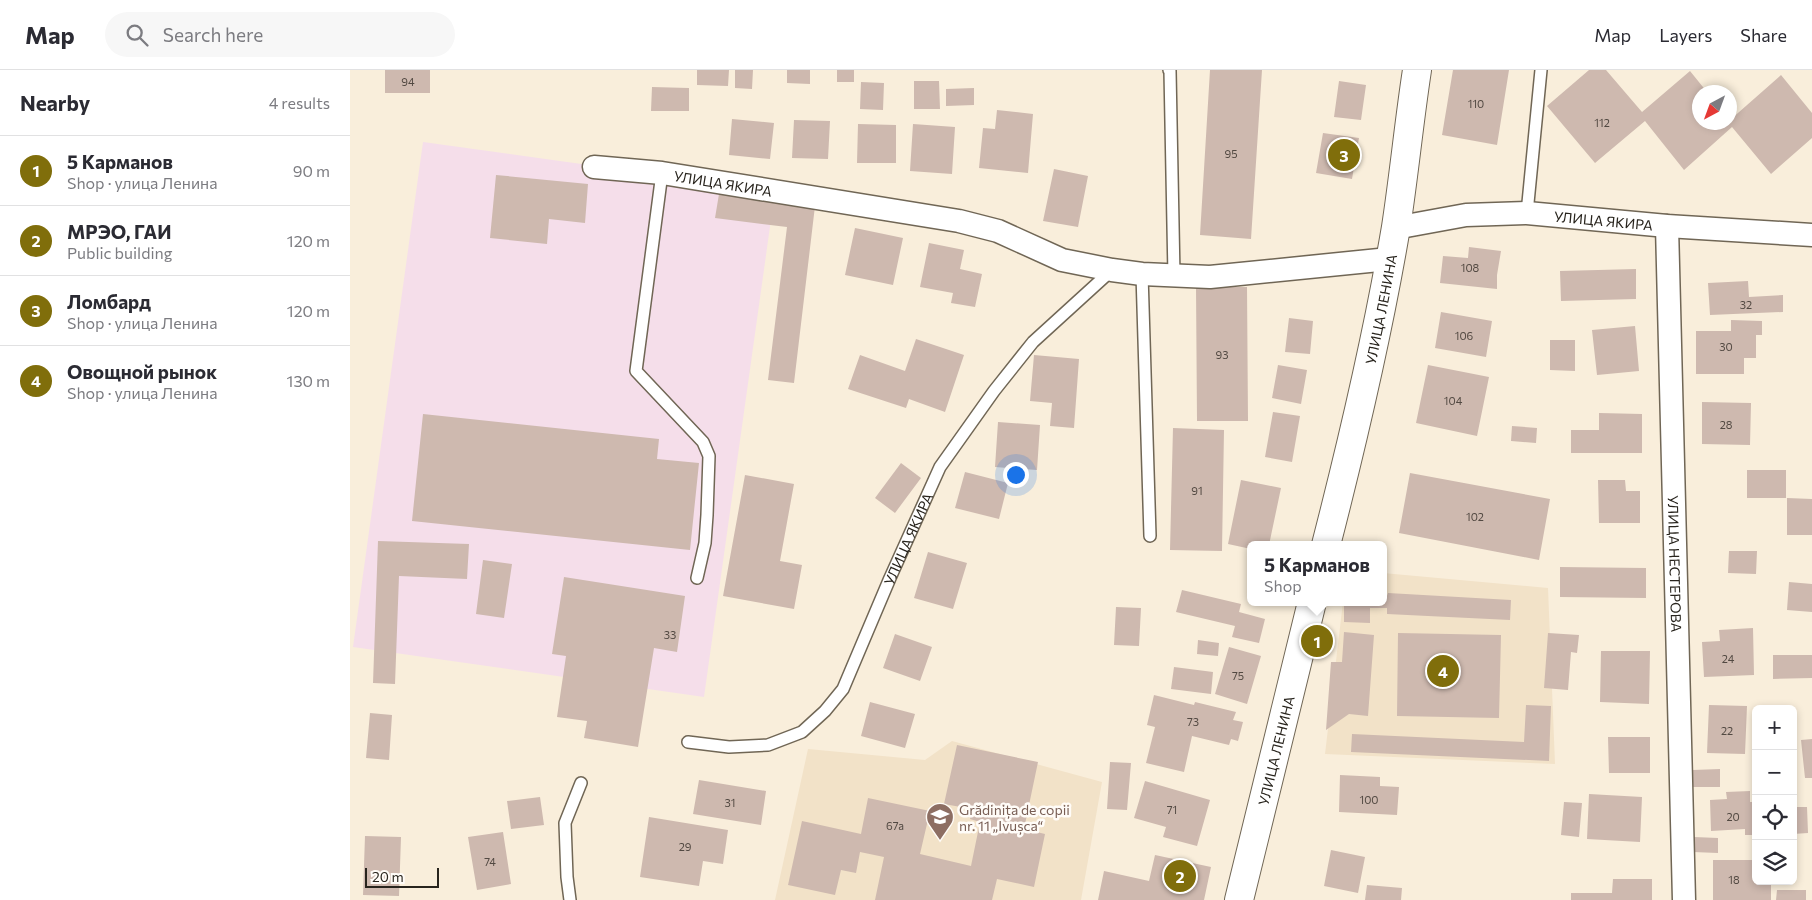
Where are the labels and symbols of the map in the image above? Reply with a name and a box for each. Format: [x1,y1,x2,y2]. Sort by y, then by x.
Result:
house number: 94 [401,75,415,88]
north arrow [1692,85,1737,130]
house number: 110 [1468,97,1484,110]
house number: 112 [1594,116,1610,129]
pin: 3 [1328,136,1360,174]
house number: 95 [1225,147,1238,160]
street label: УЛИЦА ЯКИРА [673,167,774,199]
street label: УЛИЦА ЯКИРА [1553,207,1654,233]
street label: УЛИЦА ЛЕНИНА [1361,252,1400,366]
house number: 108 [1461,261,1480,274]
house number: 32 [1740,298,1752,311]
house number: 106 [1455,329,1474,342]
house number: 30 [1719,340,1733,353]
house number: 93 [1216,348,1228,361]
house number: 104 [1444,394,1463,407]
house number: 28 [1720,418,1733,431]
your location [1003,462,1029,488]
house number: 91 [1191,484,1203,497]
street label: УЛИЦА ЯКИРА [880,490,936,587]
street label: УЛИЦА НЕСТЕРОВА [1665,495,1686,633]
house number: 102 [1466,510,1484,523]
pin: 1 [1301,622,1333,660]
house number: 33 [664,628,676,641]
pin: 4 [1427,652,1459,690]
house number: 24 [1722,652,1735,665]
house number: 75 [1232,669,1244,682]
street label: УЛИЦА ЛЕНИНА [1254,693,1297,807]
house number: 73 [1187,715,1199,728]
house number: 22 [1721,724,1733,737]
house number: 100 [1359,793,1379,806]
house number: 31 [725,796,735,809]
place label: Grădinița de copii nr. 11 „Ivușca“ [959,801,1070,835]
school or university icon: Grădinița de copii nr. 11 „Ivușca“ [925,802,955,841]
house number: 71 [1167,803,1177,816]
house number: 20 [1726,810,1740,823]
house number: 67а [886,819,904,832]
house number: 29 [679,840,692,853]
house number: 74 [484,855,496,868]
pin: 2 [1164,857,1196,895]
scale bar [365,865,439,888]
house number: 18 [1728,873,1740,886]

